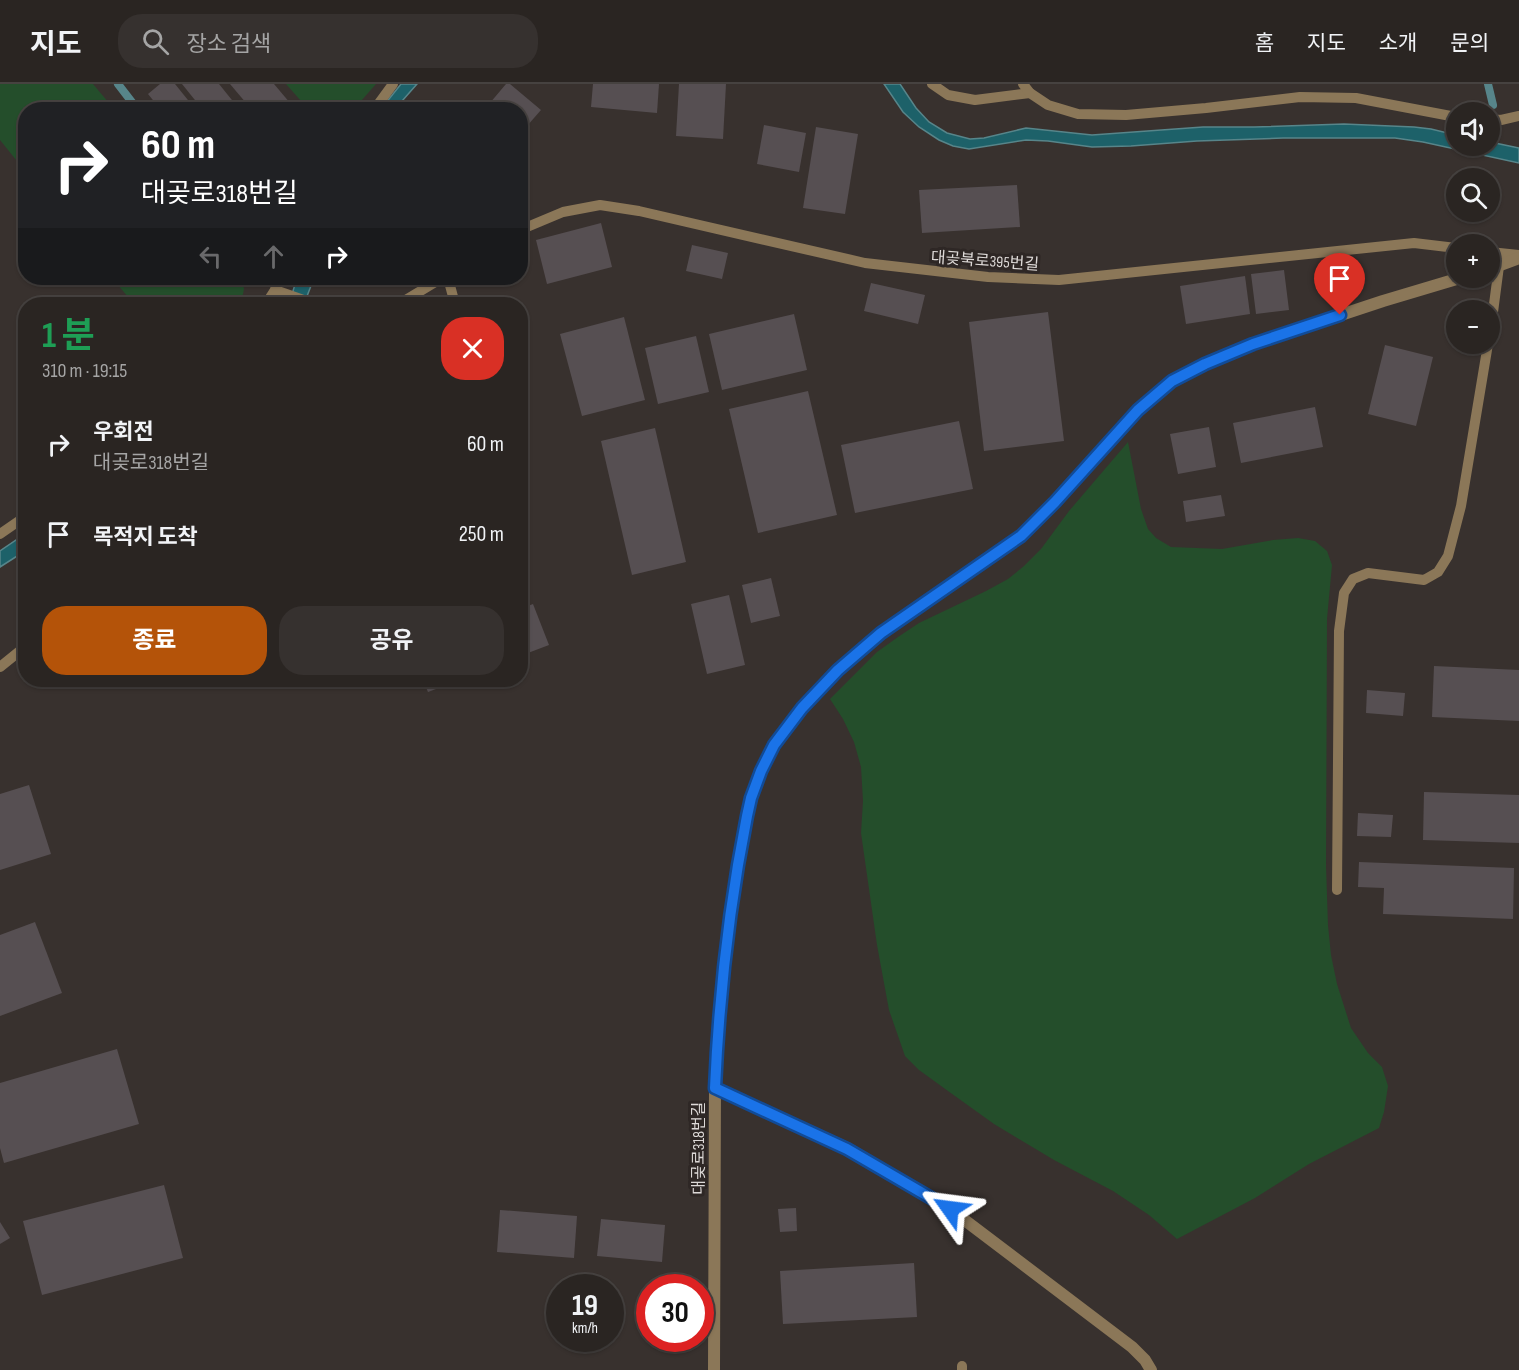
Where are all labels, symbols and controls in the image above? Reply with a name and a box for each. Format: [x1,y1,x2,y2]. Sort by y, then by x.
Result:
search box [118,14,538,68]
icon: search [139,25,172,58]
text: 지도 [30,28,82,61]
text: 장소 검색 [187,31,271,58]
text: 홈 [1255,31,1274,56]
text: 지도 [1307,31,1346,56]
text: 소개 [1379,31,1417,56]
text: 문의 [1450,31,1489,56]
map controls [1446,102,1500,354]
button: sound [1446,102,1500,156]
text: 60 m [141,120,215,171]
icon: right [42,126,120,204]
button: search [1446,168,1500,222]
text: 대곶로318번길 [141,178,298,210]
button: + [1446,234,1500,288]
icon: left [194,240,227,273]
icon: ahead [257,240,290,273]
icon: right [320,240,353,273]
street label: 대곶북로395번길 [930,248,1040,275]
pin [1314,253,1365,315]
icon: arrive [1323,262,1356,295]
button: − [1446,300,1500,354]
text: 1 분 [42,315,95,358]
button: close [441,317,504,380]
text: 310 m · 19:15 [42,359,127,383]
text: 우회전 [93,419,154,446]
icon: right [42,428,75,461]
text: 60 m [467,431,504,458]
text: 대곶로318번길 [93,451,209,475]
icon: arrive [42,518,75,551]
text: 250 m [459,521,504,548]
text: 목적지 도착 [93,524,198,551]
button: 종료 [42,606,267,675]
button: 공유 [279,606,504,675]
street label: 대곶로318번길 [690,1102,709,1194]
position arrow [918,1177,982,1241]
speed limit sign: 30 [636,1274,714,1352]
text: 19 [572,1288,598,1324]
text: km/h [572,1319,598,1338]

